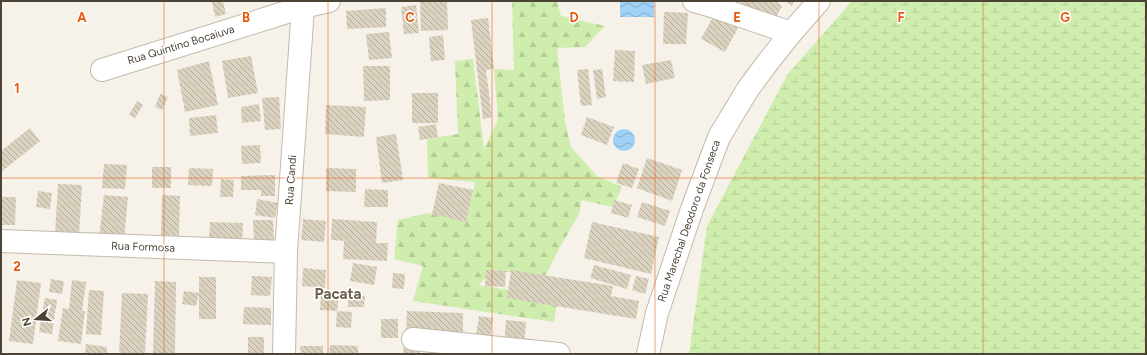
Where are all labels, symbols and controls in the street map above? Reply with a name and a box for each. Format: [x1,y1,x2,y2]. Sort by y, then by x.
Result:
text: A [77,10,87,25]
text: B [242,10,250,25]
text: C [405,10,415,25]
text: D [569,10,579,25]
text: E [733,10,741,25]
text: F [897,10,905,25]
text: G [1060,10,1070,25]
street label: Rua Quintino Bocaiuva [126,23,236,67]
text: 1 [14,81,20,96]
street label: Rua Marechal Deodoro da Fonseca [655,138,723,304]
street label: Rua Candi [283,155,299,205]
street label: Rua Formosa [111,239,175,255]
text: 2 [13,259,21,274]
district label: Pacata [315,285,361,303]
north arrow [16,299,56,339]
text: N [19,316,34,328]

